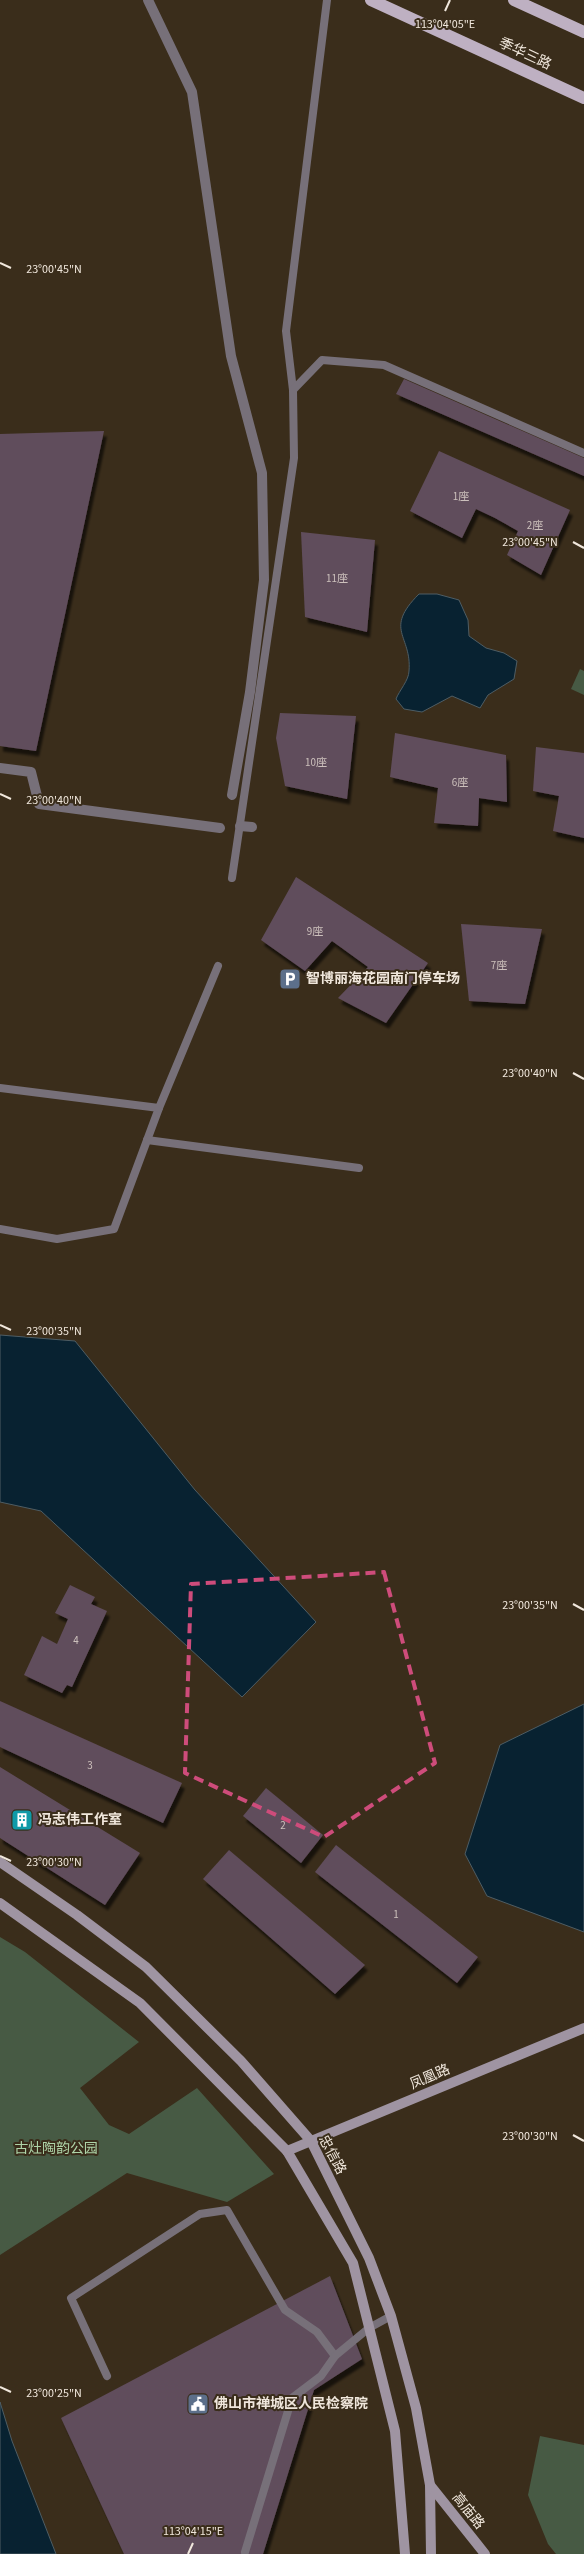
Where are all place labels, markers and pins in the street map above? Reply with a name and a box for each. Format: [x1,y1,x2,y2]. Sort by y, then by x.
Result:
parking icon: 智博丽海花园南门停车场 [278,967,302,991]
place label: 智博丽海花园南门停车场 [306,969,460,989]
building icon: 冯志伟工作室 [10,1808,34,1832]
place label: 冯志伟工作室 [38,1810,122,1830]
public building icon: 佛山市禅城区人民检察院 [186,2392,210,2416]
place label: 佛山市禅城区人民检察院 [214,2394,368,2414]

